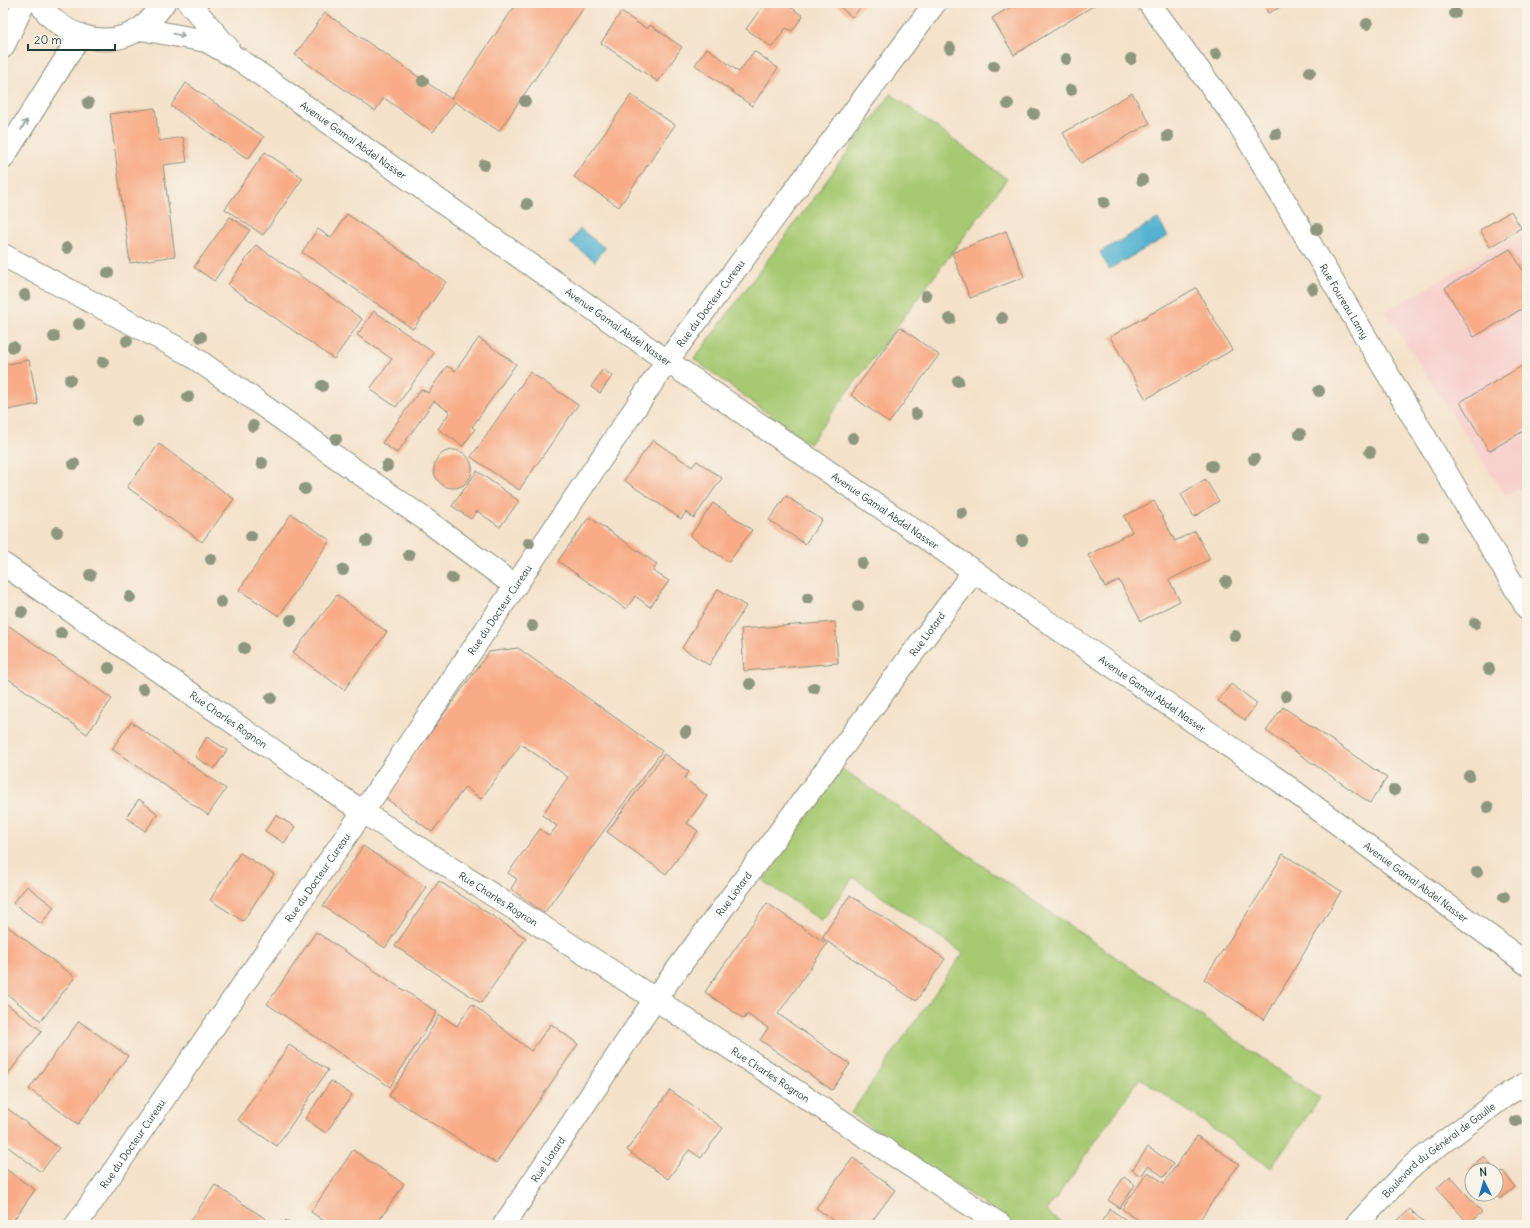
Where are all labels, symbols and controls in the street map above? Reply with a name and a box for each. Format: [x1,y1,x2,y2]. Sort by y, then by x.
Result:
scale bar [28,26,115,52]
text: 20 m [34,32,62,47]
one-way arrow [172,32,185,40]
street label: Avenue Gamal Abdel Nasser [298,98,409,182]
one-way arrow [20,120,28,131]
street label: Rue du Docteur Cureau [673,257,747,349]
street label: Rue Foureau Lamy [1317,261,1372,341]
street label: Avenue Gamal Abdel Nasser [563,285,674,369]
street label: Avenue Gamal Abdel Nasser [829,469,941,552]
street label: Rue du Docteur Cureau [464,562,534,657]
street label: Rue Liotard [906,609,948,659]
street label: Avenue Gamal Abdel Nasser [1096,652,1209,735]
street label: Rue Charles Rognon [187,688,270,751]
street label: Rue du Docteur Cureau [282,830,353,925]
street label: Avenue Gamal Abdel Nasser [1361,839,1471,925]
street label: Rue Charles Rognon [456,869,541,929]
street label: Rue Liotard [713,869,754,919]
street label: Rue Charles Rognon [729,1044,813,1105]
street label: Rue du Docteur Cureau [97,1096,168,1191]
street label: Boulevard du Général de Gaulle [1379,1099,1498,1200]
street label: Rue Liotard [528,1134,568,1185]
north arrow [1464,1162,1504,1202]
text: N [1479,1165,1488,1179]

